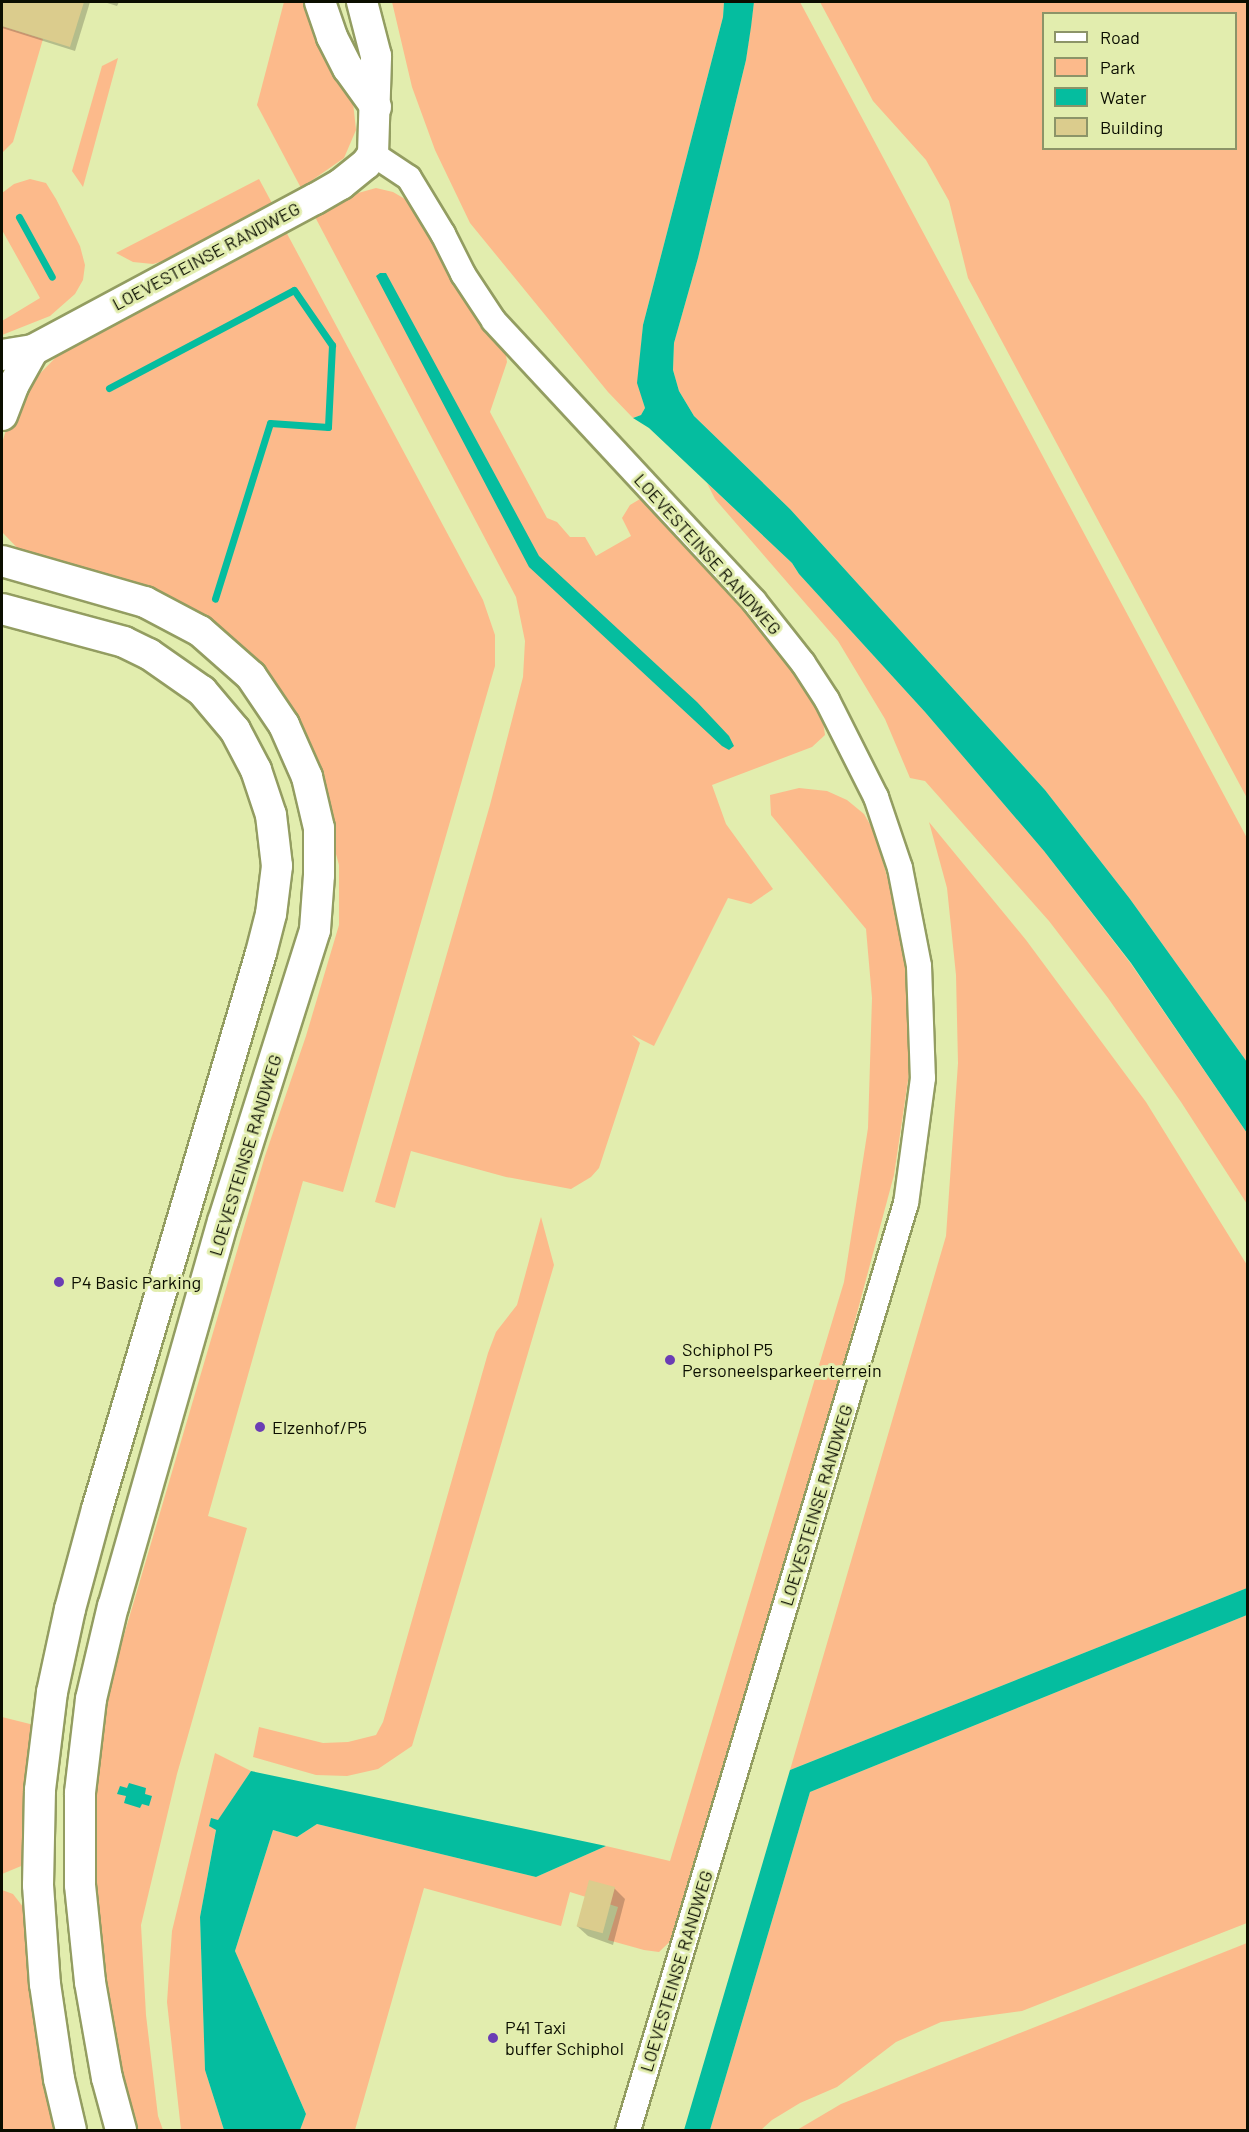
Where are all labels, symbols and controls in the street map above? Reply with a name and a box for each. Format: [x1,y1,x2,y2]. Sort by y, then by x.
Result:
legend [1042,12,1237,150]
text: Road [1100,26,1140,48]
text: Park [1100,56,1135,78]
text: Water [1100,86,1147,108]
text: Building [1100,116,1163,138]
street label: LOEVESTEINSE RANDWEG [108,197,304,315]
street label: LOEVESTEINSE RANDWEG [630,469,786,639]
street label: LOEVESTEINSE RANDWEG [204,1052,286,1258]
place label: P4 Basic Parking [71,1271,201,1293]
marker: P4 Basic Parking [52,1275,66,1289]
place label: Schiphol P5 Personeelsparkeerterrein [682,1339,882,1382]
marker: Schiphol P5 Personeelsparkeerterrein [663,1353,677,1367]
street label: LOEVESTEINSE RANDWEG [775,1402,857,1608]
place label: Elzenhof/P5 [272,1416,367,1438]
marker: Elzenhof/P5 [253,1420,267,1434]
street label: LOEVESTEINSE RANDWEG [635,1868,717,2074]
place label: P41 Taxi buffer Schiphol [505,2017,624,2060]
marker: P41 Taxi buffer Schiphol [486,2031,500,2045]

